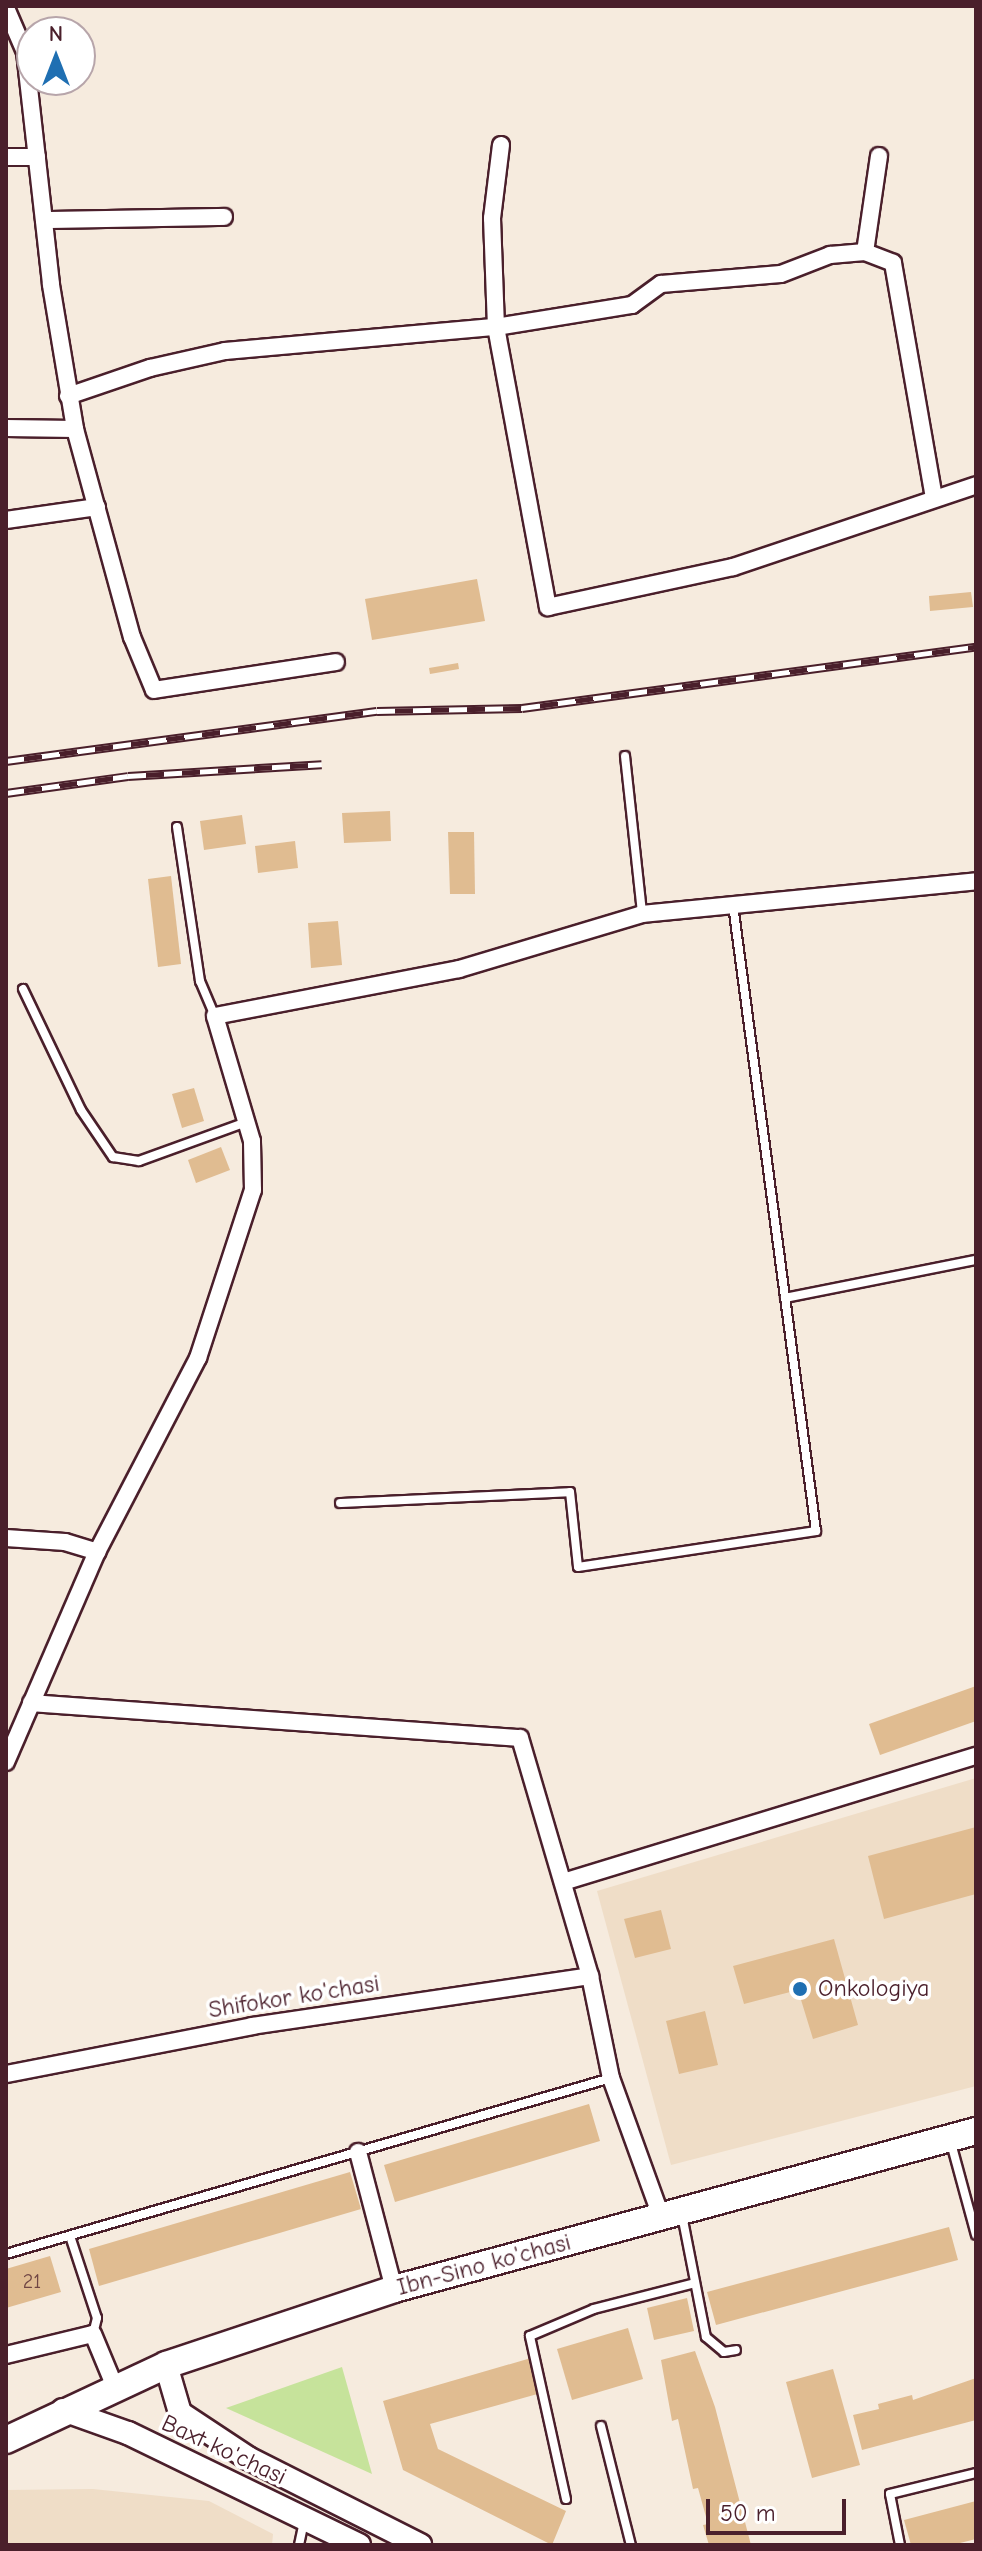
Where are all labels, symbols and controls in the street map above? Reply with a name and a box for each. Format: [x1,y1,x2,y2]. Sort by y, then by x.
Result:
north arrow [16,16,96,96]
text: N [49,21,63,47]
street label: Shifokor ko'chasi [206,1969,382,2025]
place label: Onkologiya [818,1975,929,2003]
marker: Onkologiya [789,1978,811,2000]
street label: Ibn-Sino ko'chasi [394,2228,574,2302]
house number: 21 [23,2269,41,2293]
street label: Baxt ko'chasi [157,2409,291,2491]
scale bar [710,2483,850,2533]
text: 50 m [720,2499,776,2527]

